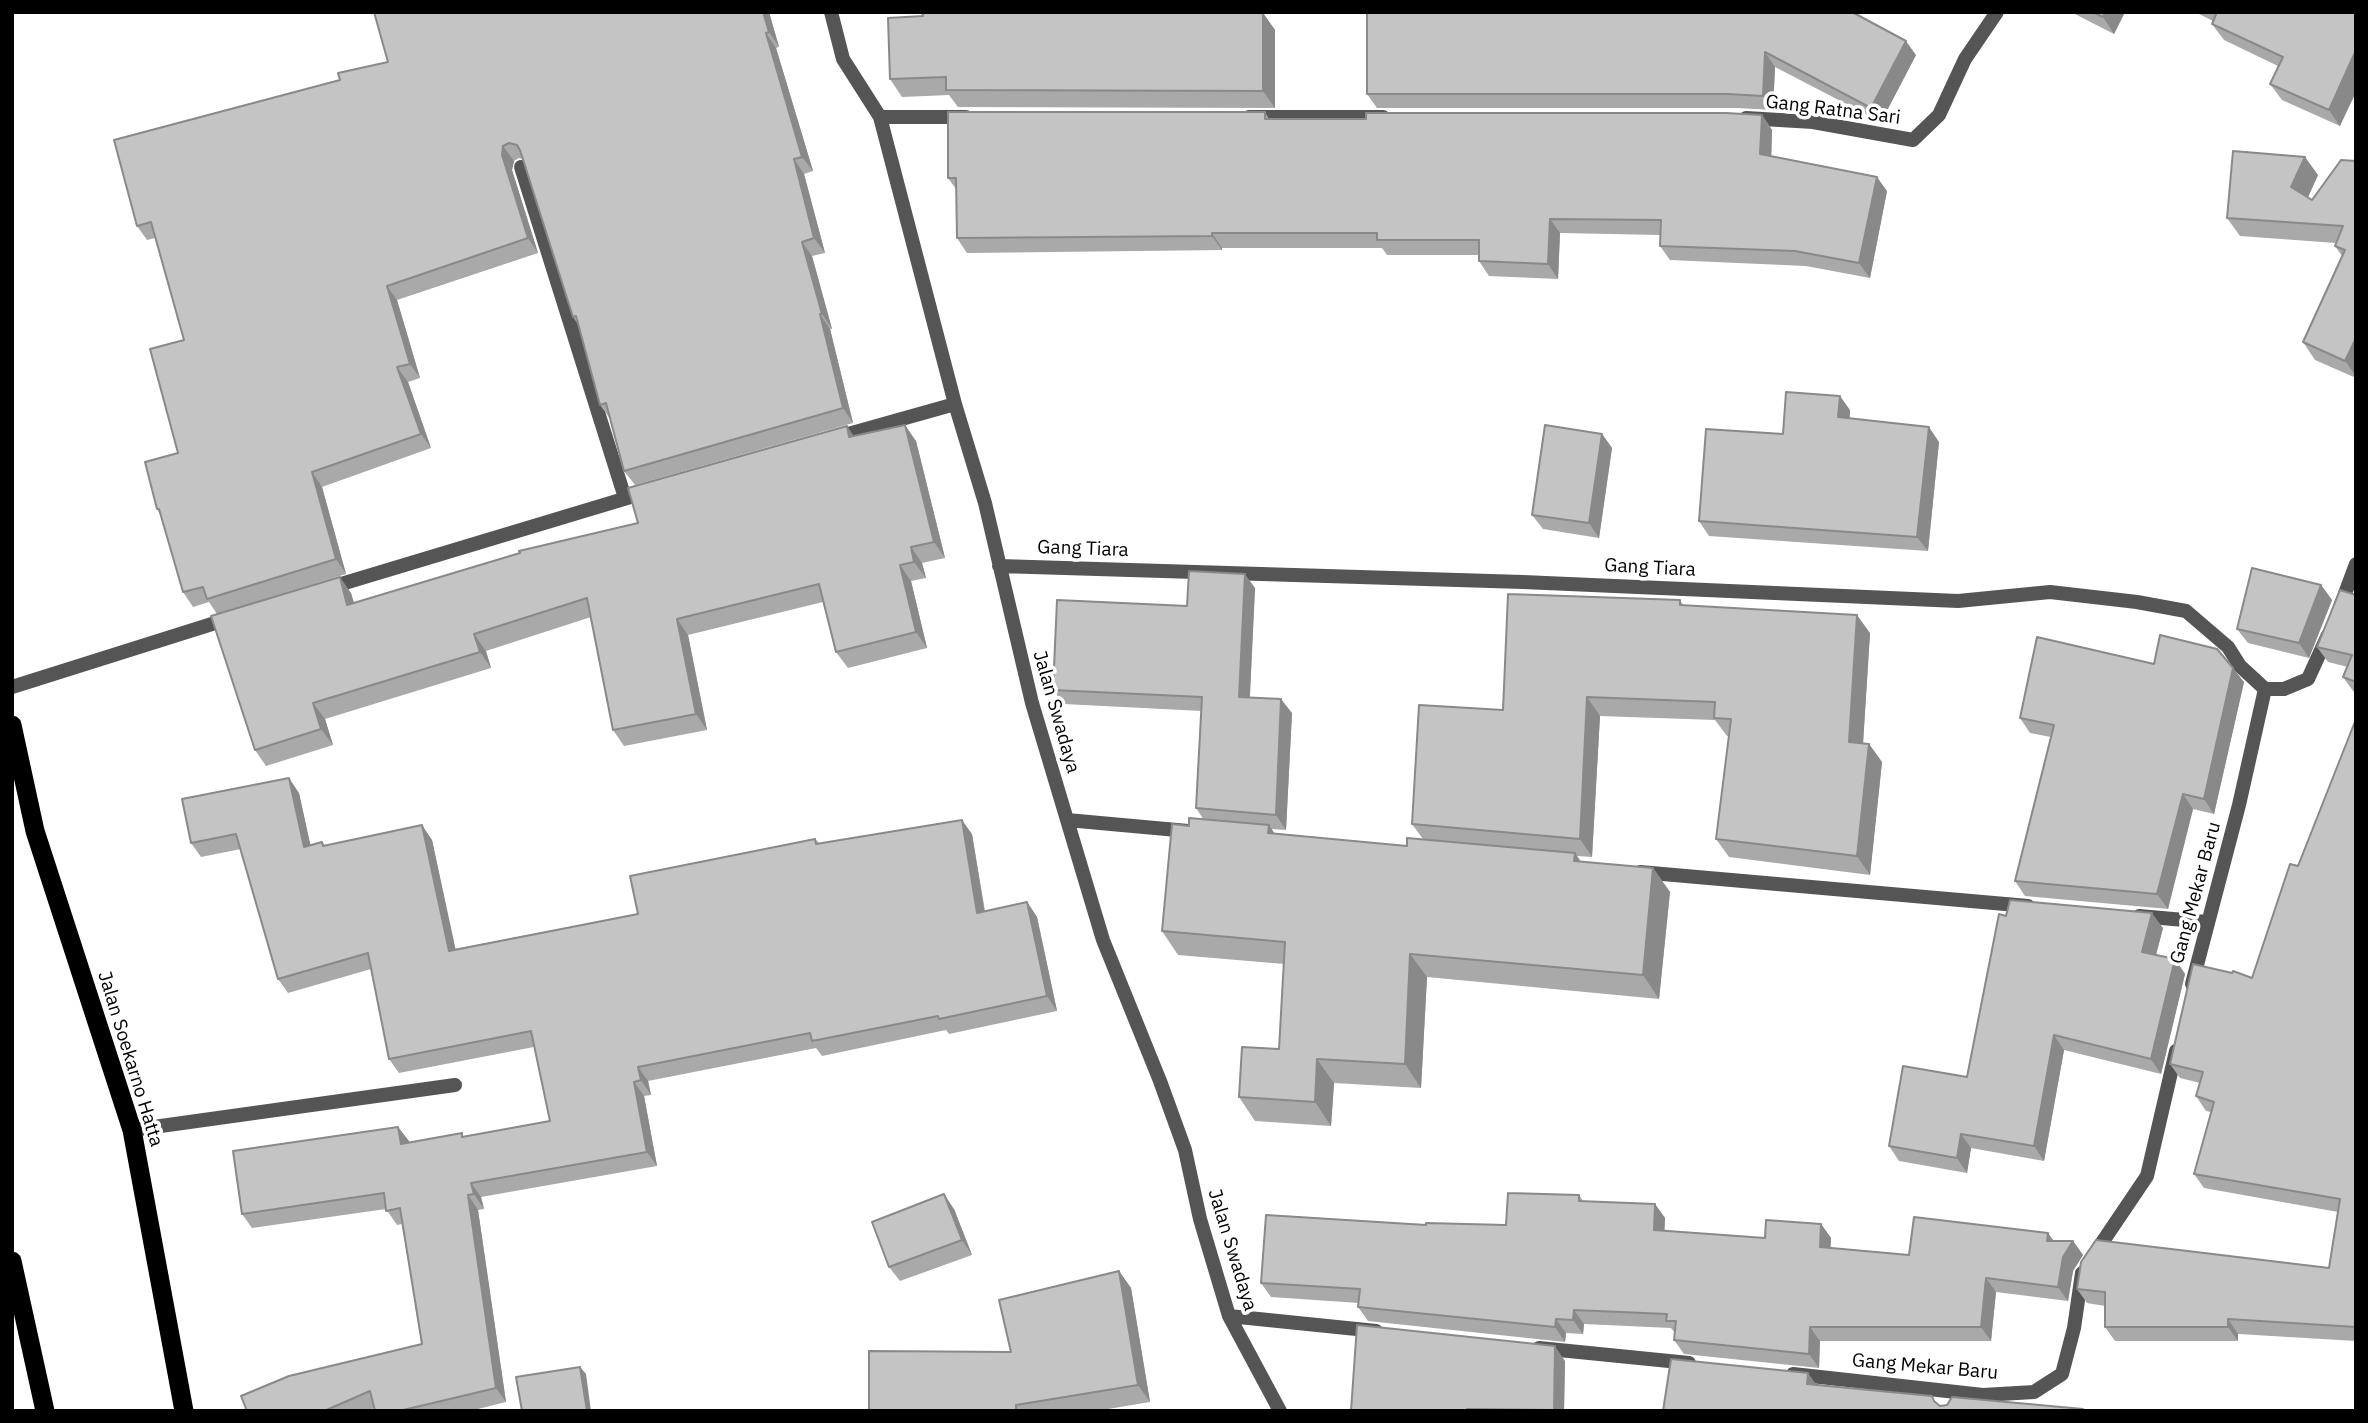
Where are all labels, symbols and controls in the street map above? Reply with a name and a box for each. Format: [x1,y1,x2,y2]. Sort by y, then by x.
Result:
street label: Gang Ratna Sari [1764,90,1902,130]
street label: Gang Tiara [1037,536,1129,562]
street label: Gang Tiara [1604,554,1696,582]
street label: Jalan Swadaya [1028,648,1084,776]
street label: Gang Mekar Baru [2166,819,2226,967]
street label: Jalan Soekarno Hatta [92,968,168,1150]
street label: Jalan Swadaya [1203,1186,1261,1314]
street label: Gang Mekar Baru [1851,1349,1999,1385]

